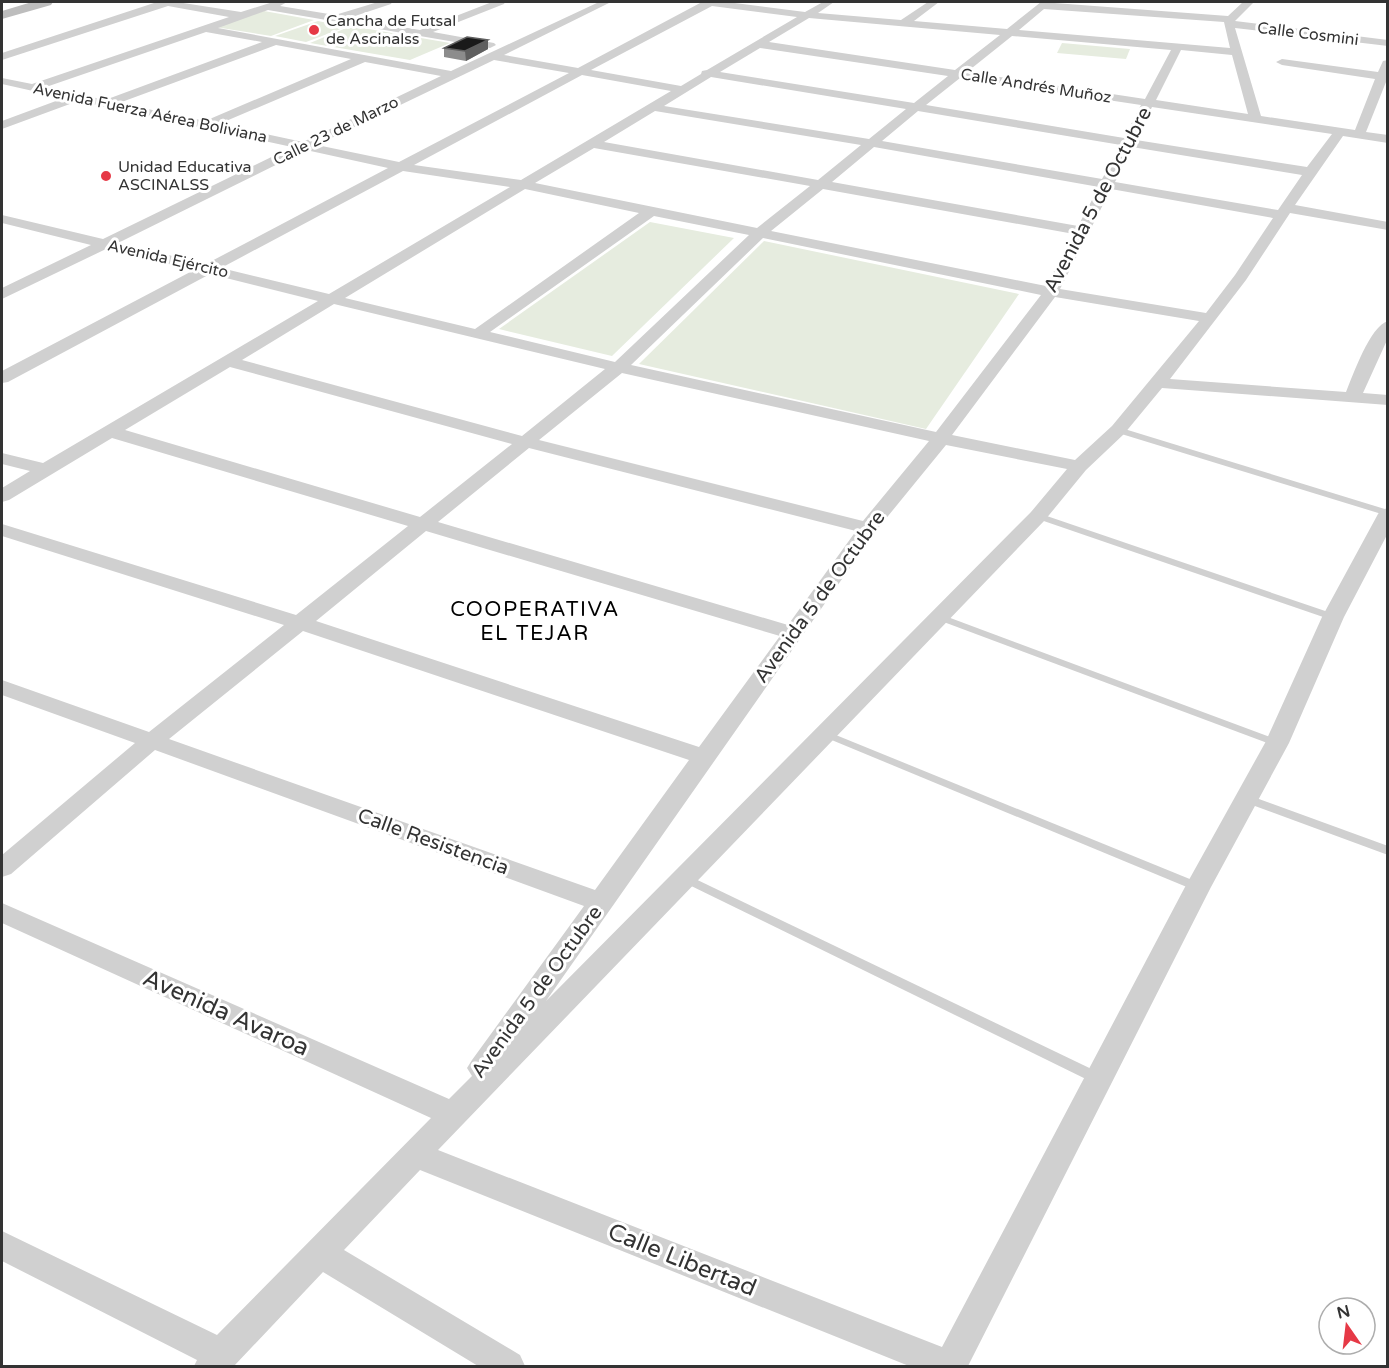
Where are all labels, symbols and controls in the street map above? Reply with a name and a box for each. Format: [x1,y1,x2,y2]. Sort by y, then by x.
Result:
place label: Cancha de Futsal de Ascinalss [326,11,456,49]
street label: Calle Cosmini [1256,18,1360,50]
marker: Cancha de Futsal de Ascinalss [307,23,321,37]
street label: Calle Andrés Muñoz [959,64,1113,108]
street label: Avenida Fuerza Aérea Boliviana [31,78,269,148]
street label: Calle 23 de Marzo [270,92,402,170]
street label: Avenida 5 de Octubre [1039,103,1157,297]
place label: Unidad Educativa ASCINALSS [118,157,252,195]
marker: Unidad Educativa ASCINALSS [99,169,113,183]
street label: Avenida Ejército [106,235,230,283]
street label: Avenida 5 de Octubre [750,506,890,688]
district label: COOPERATIVA EL TEJAR [450,597,620,646]
street label: Calle Resistencia [354,804,512,880]
street label: Avenida 5 de Octubre [467,901,607,1083]
street label: Avenida Avaroa [138,963,314,1063]
street label: Calle Libertad [604,1217,760,1303]
north arrow [1317,1296,1377,1356]
text: N [1335,1301,1352,1324]

